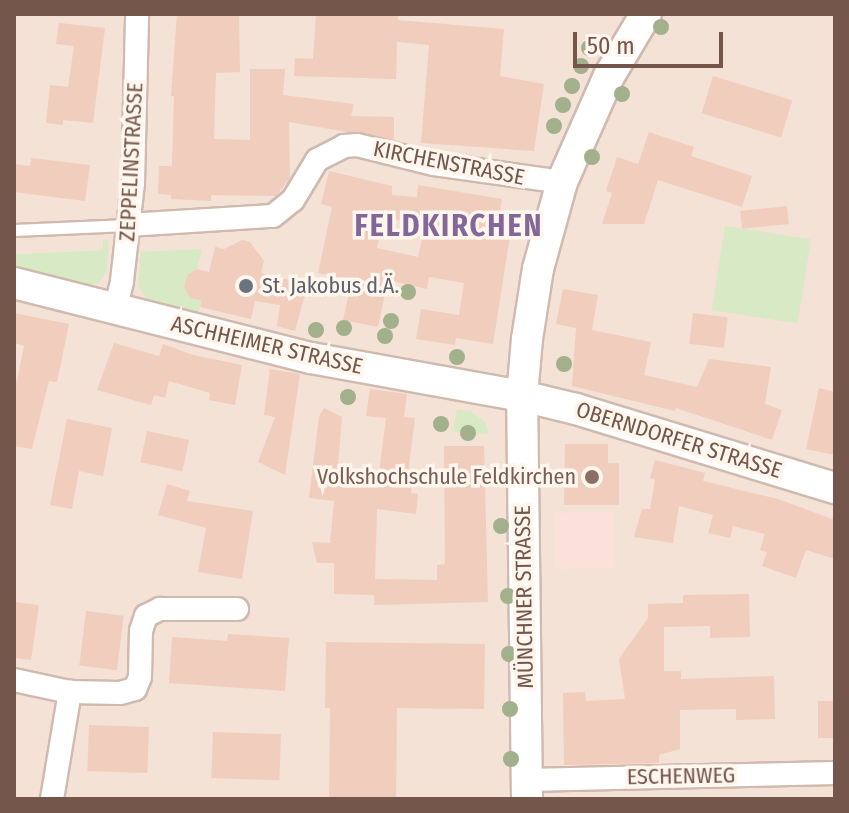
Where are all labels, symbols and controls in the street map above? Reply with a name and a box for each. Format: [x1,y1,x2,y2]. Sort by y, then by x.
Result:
scale bar [577,16,727,66]
text: 50 m [587,32,635,60]
street label: ZEPPELINSTRASSE [114,82,148,242]
street label: KIRCHENSTRASSE [371,135,527,191]
district label: FELDKIRCHEN [354,208,544,244]
place label: St. Jakobus d.Ä. [262,273,399,299]
marker: St. Jakobus d.Ä. [237,277,255,295]
street label: ASCHHEIMER STRASSE [169,310,365,380]
street label: OBERNDORFER STRASSE [573,396,785,484]
place label: Volkshochschule Feldkirchen [317,464,576,490]
marker: Volkshochschule Feldkirchen [583,468,601,486]
street label: MÜNCHNER STRASSE [509,505,539,689]
street label: ESCHENWEG [627,762,735,790]

